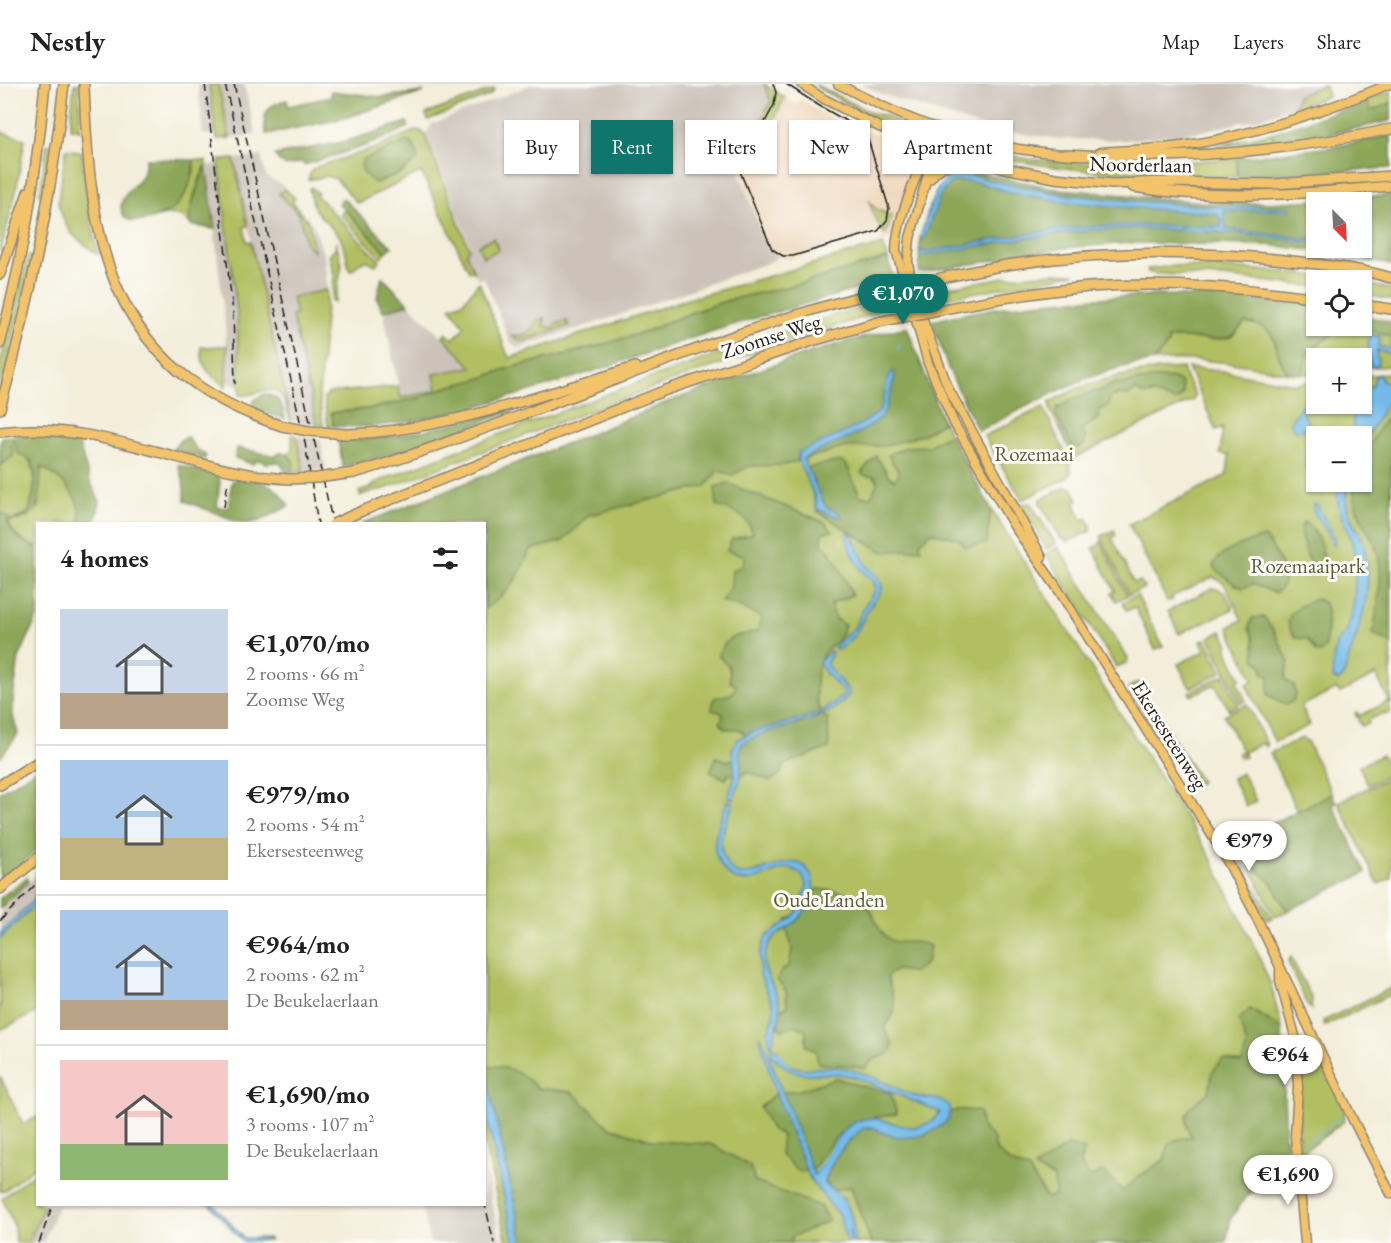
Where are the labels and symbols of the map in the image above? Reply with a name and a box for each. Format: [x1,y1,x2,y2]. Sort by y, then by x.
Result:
street label: Noorderlaan [1089,150,1193,178]
north arrow [1306,192,1372,258]
pin: €1,070 [854,274,952,325]
street label: Zoomse Weg [718,307,825,365]
park label: Rozemaai [994,440,1074,467]
park label: Rozemaaipark [1250,552,1367,579]
street label: Ekersesteenweg [1126,676,1215,795]
pin: €979 [1213,821,1285,872]
park label: Oude Landen [773,886,885,913]
pin: €964 [1249,1035,1321,1086]
pin: €1,690 [1239,1155,1337,1206]

